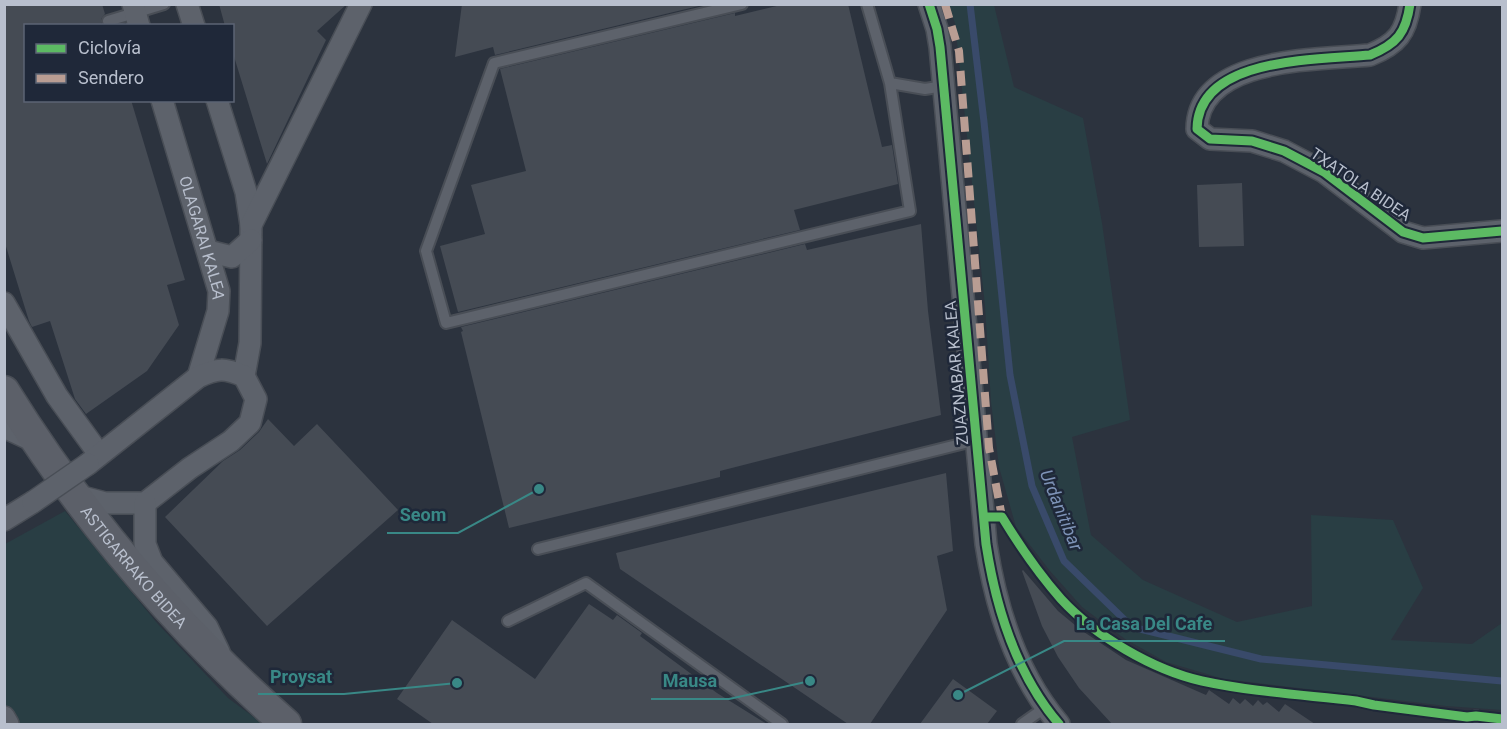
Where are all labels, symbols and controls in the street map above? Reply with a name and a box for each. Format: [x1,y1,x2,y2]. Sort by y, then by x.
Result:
legend [24,24,234,102]
text: Ciclovía [78,37,141,58]
text: Sendero [78,67,144,88]
street label: TXATOLA BIDEA [1307,144,1415,225]
street label: OLAGARAI KALEA [175,174,228,301]
street label: ZUAZNABAR KALEA [941,300,972,446]
water label: Urdanitibar [1036,466,1088,554]
callout: Seom [387,497,458,533]
street label: ASTIGARRAKO BIDEA [77,502,191,633]
text: Seom [400,504,446,525]
callout: La Casa Del Cafe [1064,605,1225,641]
text: La Casa Del Cafe [1076,613,1213,634]
callout: Proysat [258,658,344,694]
callout: Mausa [651,663,729,699]
text: Proysat [270,666,332,687]
text: Mausa [663,670,718,691]

